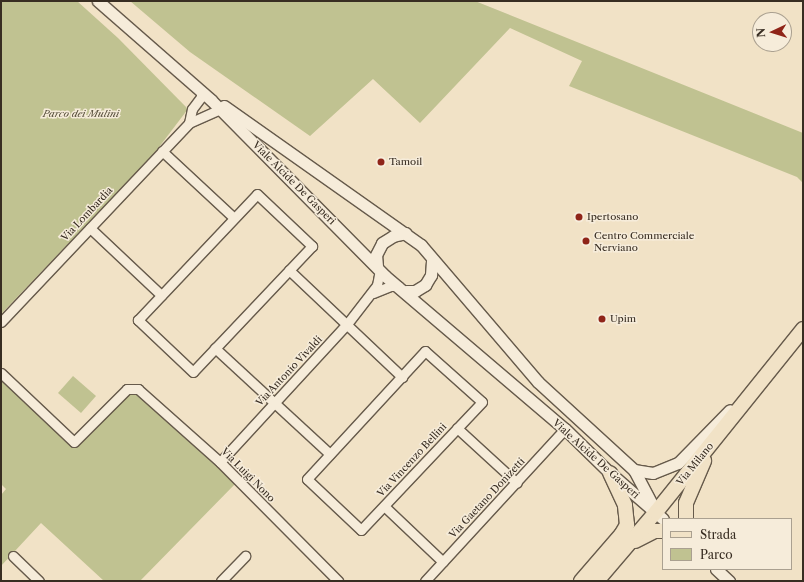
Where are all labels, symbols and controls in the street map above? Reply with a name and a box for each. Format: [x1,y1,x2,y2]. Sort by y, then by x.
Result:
north arrow [752,12,792,52]
text: N [754,28,768,38]
park label: Parco dei Mulini [43,108,119,120]
street label: Viale Alcide De Gasperi [250,139,338,227]
place label: Tamoil [389,156,422,168]
marker: Tamoil [376,157,386,167]
street label: Via Lombardia [59,184,115,244]
place label: Ipertosano [587,211,638,223]
marker: Ipertosano [574,212,584,222]
place label: Centro Commerciale Nerviano [594,229,694,252]
marker: Centro Commerciale Nerviano [581,236,591,246]
place label: Upim [610,313,636,325]
marker: Upim [597,314,607,324]
street label: Via Antonio Vivaldi [253,333,325,409]
street label: Viale Alcide De Gasperi [550,417,642,501]
street label: Via Vincenzo Bellini [375,421,449,499]
street label: Via Milano [674,440,716,488]
street label: Via Luigi Nono [218,445,278,505]
street label: Via Gaetano Donizetti [447,455,527,541]
legend [662,518,792,570]
text: Strada [700,527,736,542]
text: Parco [700,547,733,562]

